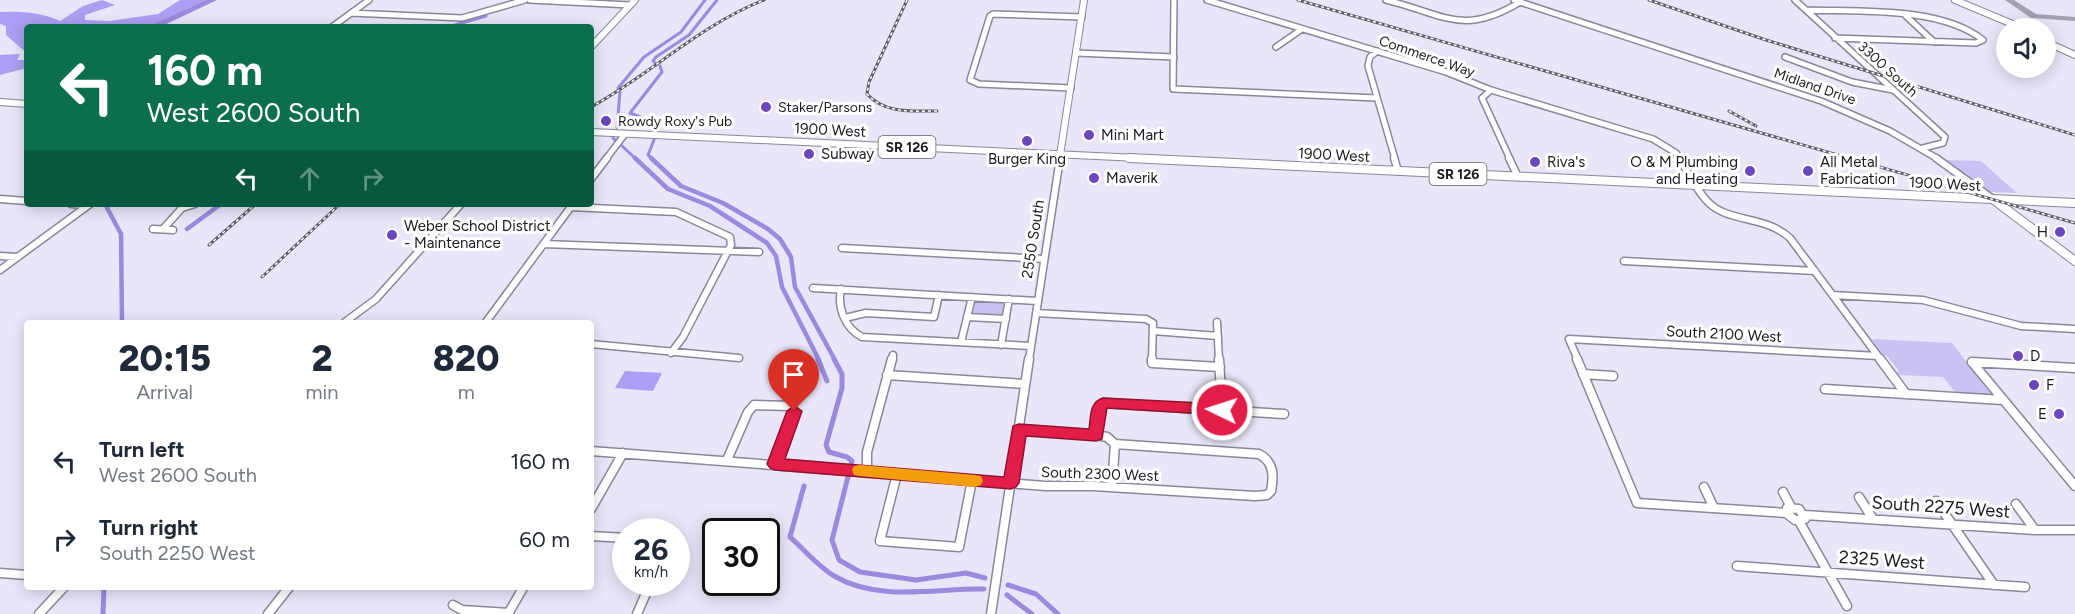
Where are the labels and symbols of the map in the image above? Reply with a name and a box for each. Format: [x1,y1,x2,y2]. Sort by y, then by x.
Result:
street label: Commerce Way [1377,32,1478,81]
street label: 3300 South [1854,38,1921,101]
street label: Midland Drive [1772,65,1858,109]
place label: Staker/Parsons [778,99,872,116]
marker: Staker/Parsons [759,100,773,114]
place label: Rowdy Roxy's Pub [618,113,732,130]
marker: Rowdy Roxy's Pub [599,114,613,128]
street label: 1900 West [793,119,867,141]
place label: Mini Mart [1101,126,1164,144]
marker: Mini Mart [1082,128,1096,142]
marker: Burger King [1020,134,1034,148]
road number: SR 126 [878,136,936,158]
street label: 1900 West [1297,144,1371,166]
place label: Subway [821,145,874,163]
marker: Subway [802,147,816,161]
place label: Burger King [988,150,1066,168]
place label: Riva's [1547,153,1585,171]
place label: O & M Plumbing and Heating [1630,153,1738,188]
place label: All Metal Fabrication [1820,153,1895,188]
marker: Riva's [1528,155,1542,169]
road number: SR 126 [1430,163,1486,185]
marker: O & M Plumbing and Heating [1743,164,1757,178]
marker: All Metal Fabrication [1801,164,1815,178]
place label: Maverik [1106,169,1159,187]
marker: Maverik [1087,171,1101,185]
street label: 1900 West [1908,173,1982,195]
street label: 2550 South [1018,198,1048,280]
place label: Weber School District - Maintenance [404,217,551,252]
place label: H [2037,223,2048,241]
marker: H [2053,225,2067,239]
marker: Weber School District - Maintenance [385,228,399,242]
street label: South 2100 West [1666,322,1783,346]
place label: D [2030,347,2040,365]
pin [768,349,819,411]
marker: D [2011,349,2025,363]
place label: F [2046,376,2054,394]
position arrow [1190,378,1254,442]
marker: F [2027,378,2041,392]
place label: E [2038,405,2047,423]
marker: E [2052,407,2066,421]
street label: South 2300 West [1041,463,1160,485]
street label: South 2275 West [1871,491,2011,523]
speed limit sign: 30 [702,518,780,596]
street label: 2325 West [1838,546,1926,574]

